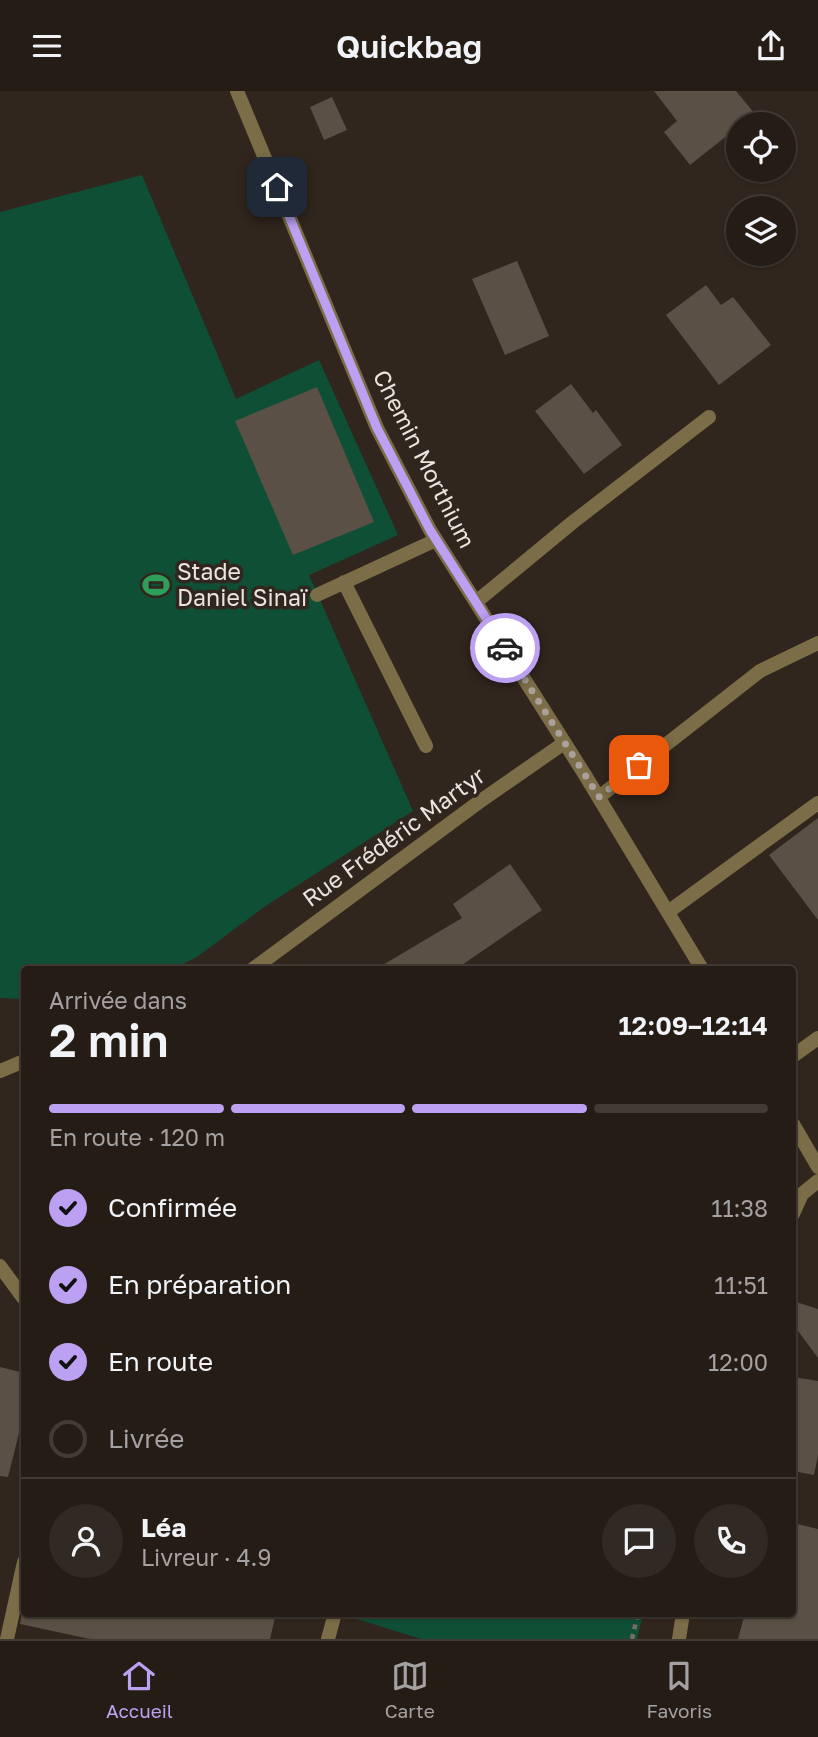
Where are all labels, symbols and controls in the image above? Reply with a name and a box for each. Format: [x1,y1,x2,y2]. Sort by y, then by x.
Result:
icon: menu [28,27,66,65]
text: Quickbag [336,27,482,65]
icon: share [752,27,790,65]
map controls [726,112,796,266]
button: locate [726,112,796,182]
pin [247,157,307,217]
icon: home [258,168,296,206]
button: layers [726,196,796,266]
street label: Chemin Morthium [368,365,482,552]
place label: Stade Daniel Sinaï [177,557,308,611]
sports icon: Stade Daniel Sinaï [141,570,171,600]
courier [470,613,540,683]
icon: car [486,629,524,667]
pin [609,735,669,795]
icon: bag [620,746,658,784]
street label: Rue Frédéric Martyr [297,761,490,912]
text: Arrivée dans [49,986,187,1014]
text: 12:09–12:14 [618,1010,768,1041]
text: 2 min [49,1012,169,1067]
text: En route · 120 m [49,1123,225,1151]
icon: check [49,1189,87,1227]
text: Confirmée [108,1192,237,1223]
text: 11:38 [711,1194,768,1222]
icon: check [49,1266,87,1304]
text: En préparation [108,1269,291,1300]
text: 11:51 [714,1271,768,1299]
icon: check [49,1343,87,1381]
text: En route [108,1346,213,1377]
text: 12:00 [708,1348,768,1376]
text: Livrée [108,1423,184,1454]
button: person [49,1504,123,1578]
button: chat [602,1504,676,1578]
button: phone [694,1504,768,1578]
text: Léa [141,1512,186,1543]
text: Livreur · 4.9 [141,1543,271,1571]
tab: Accueil [106,1657,173,1722]
tab: Carte [385,1657,435,1722]
tab: Favoris [647,1657,712,1722]

